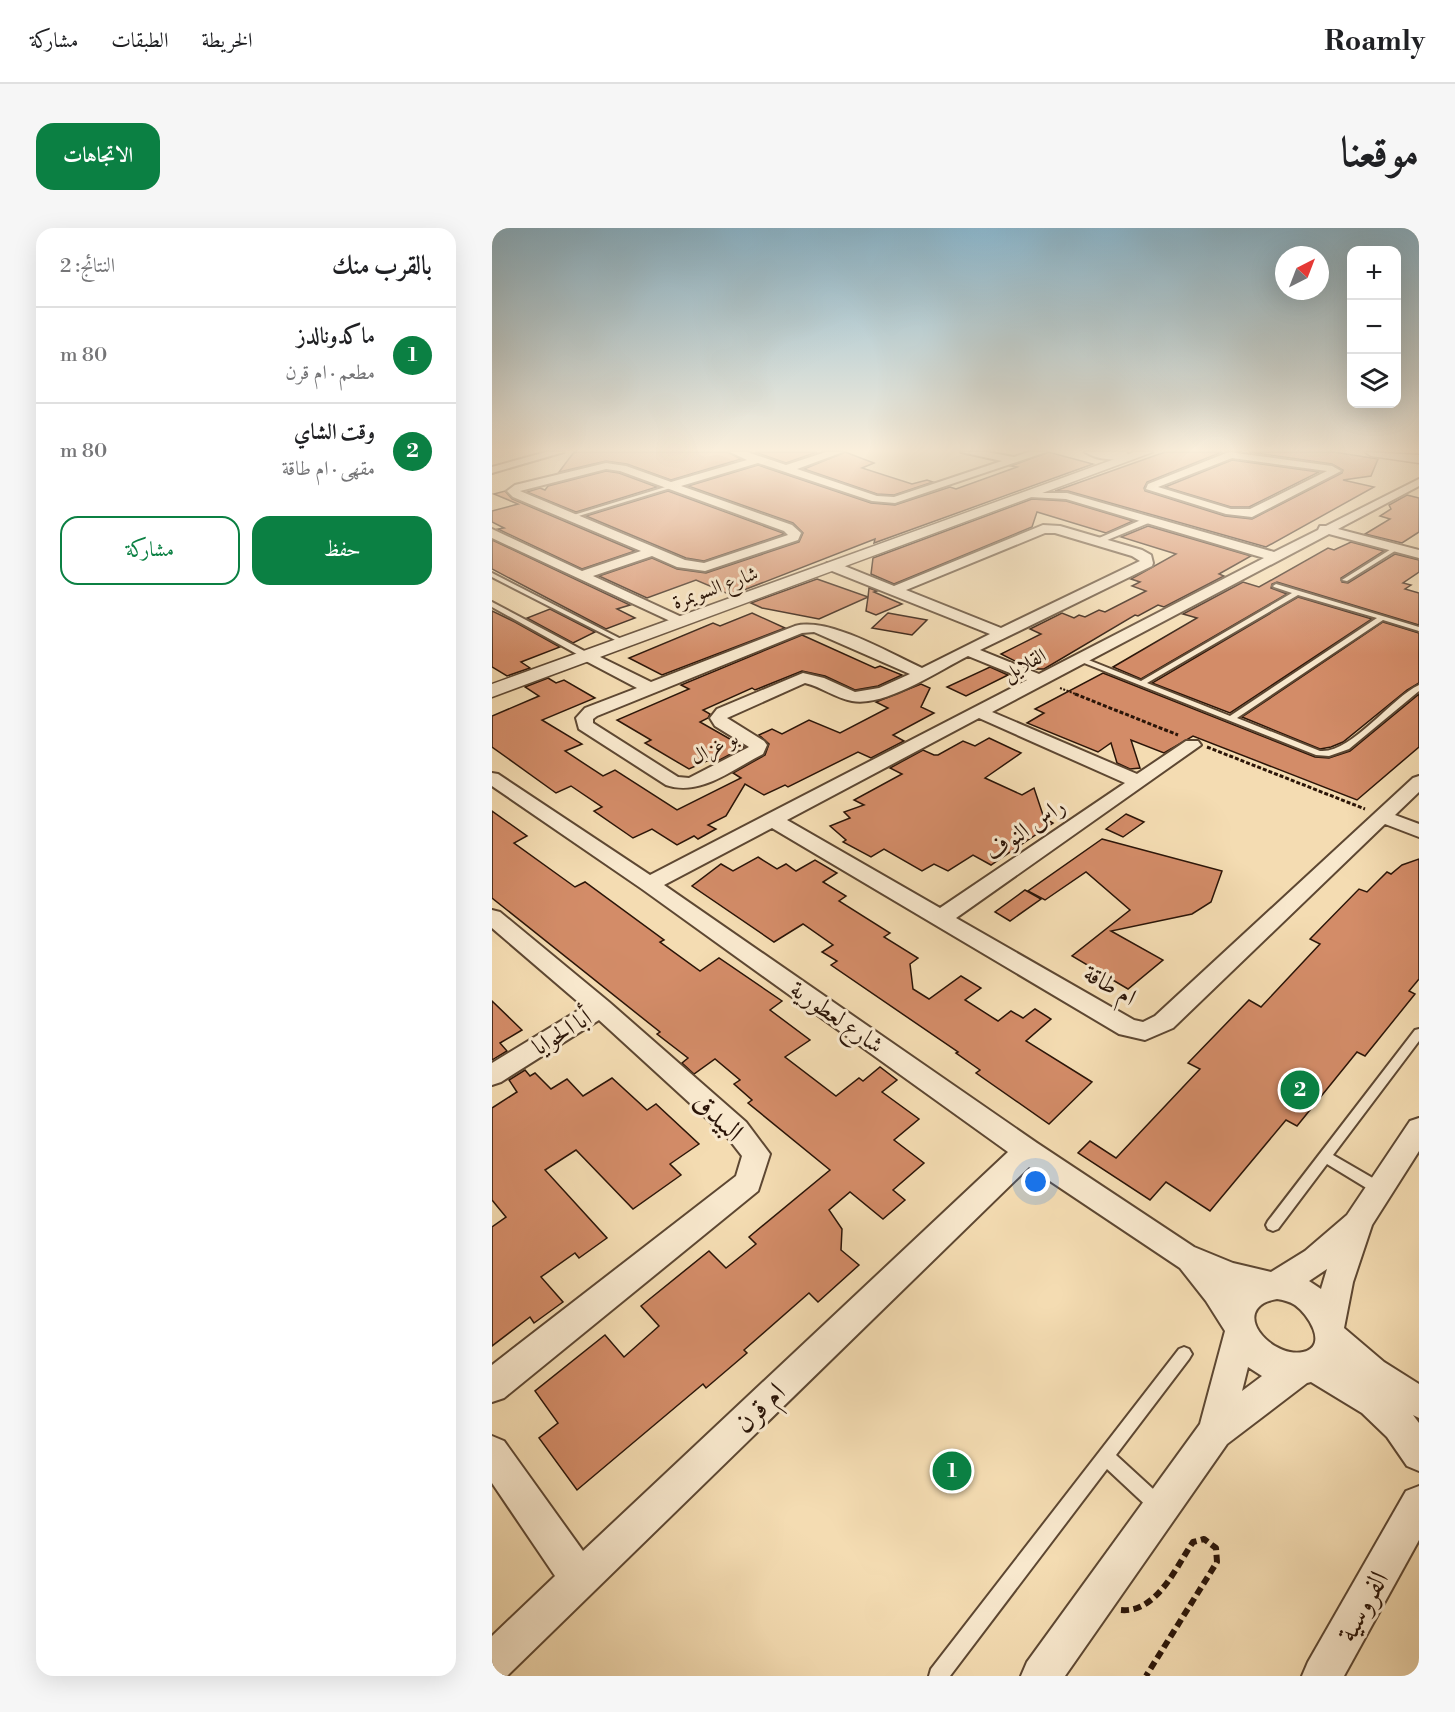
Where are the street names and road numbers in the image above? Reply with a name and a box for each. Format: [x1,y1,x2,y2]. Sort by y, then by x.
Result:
street label: شارع السويمرة [669,561,763,619]
street label: القلايل [999,644,1051,688]
street label: بو غزال [687,726,743,771]
street label: راس النوف [980,792,1071,868]
street label: ام طاقة [1075,959,1141,1017]
street label: شارع لعطورية [782,975,889,1064]
street label: أبا الحوايا [526,1000,598,1063]
street label: البيدق [685,1085,751,1149]
street label: ام قرن [727,1375,797,1445]
street label: الفروسية [1330,1565,1397,1648]

